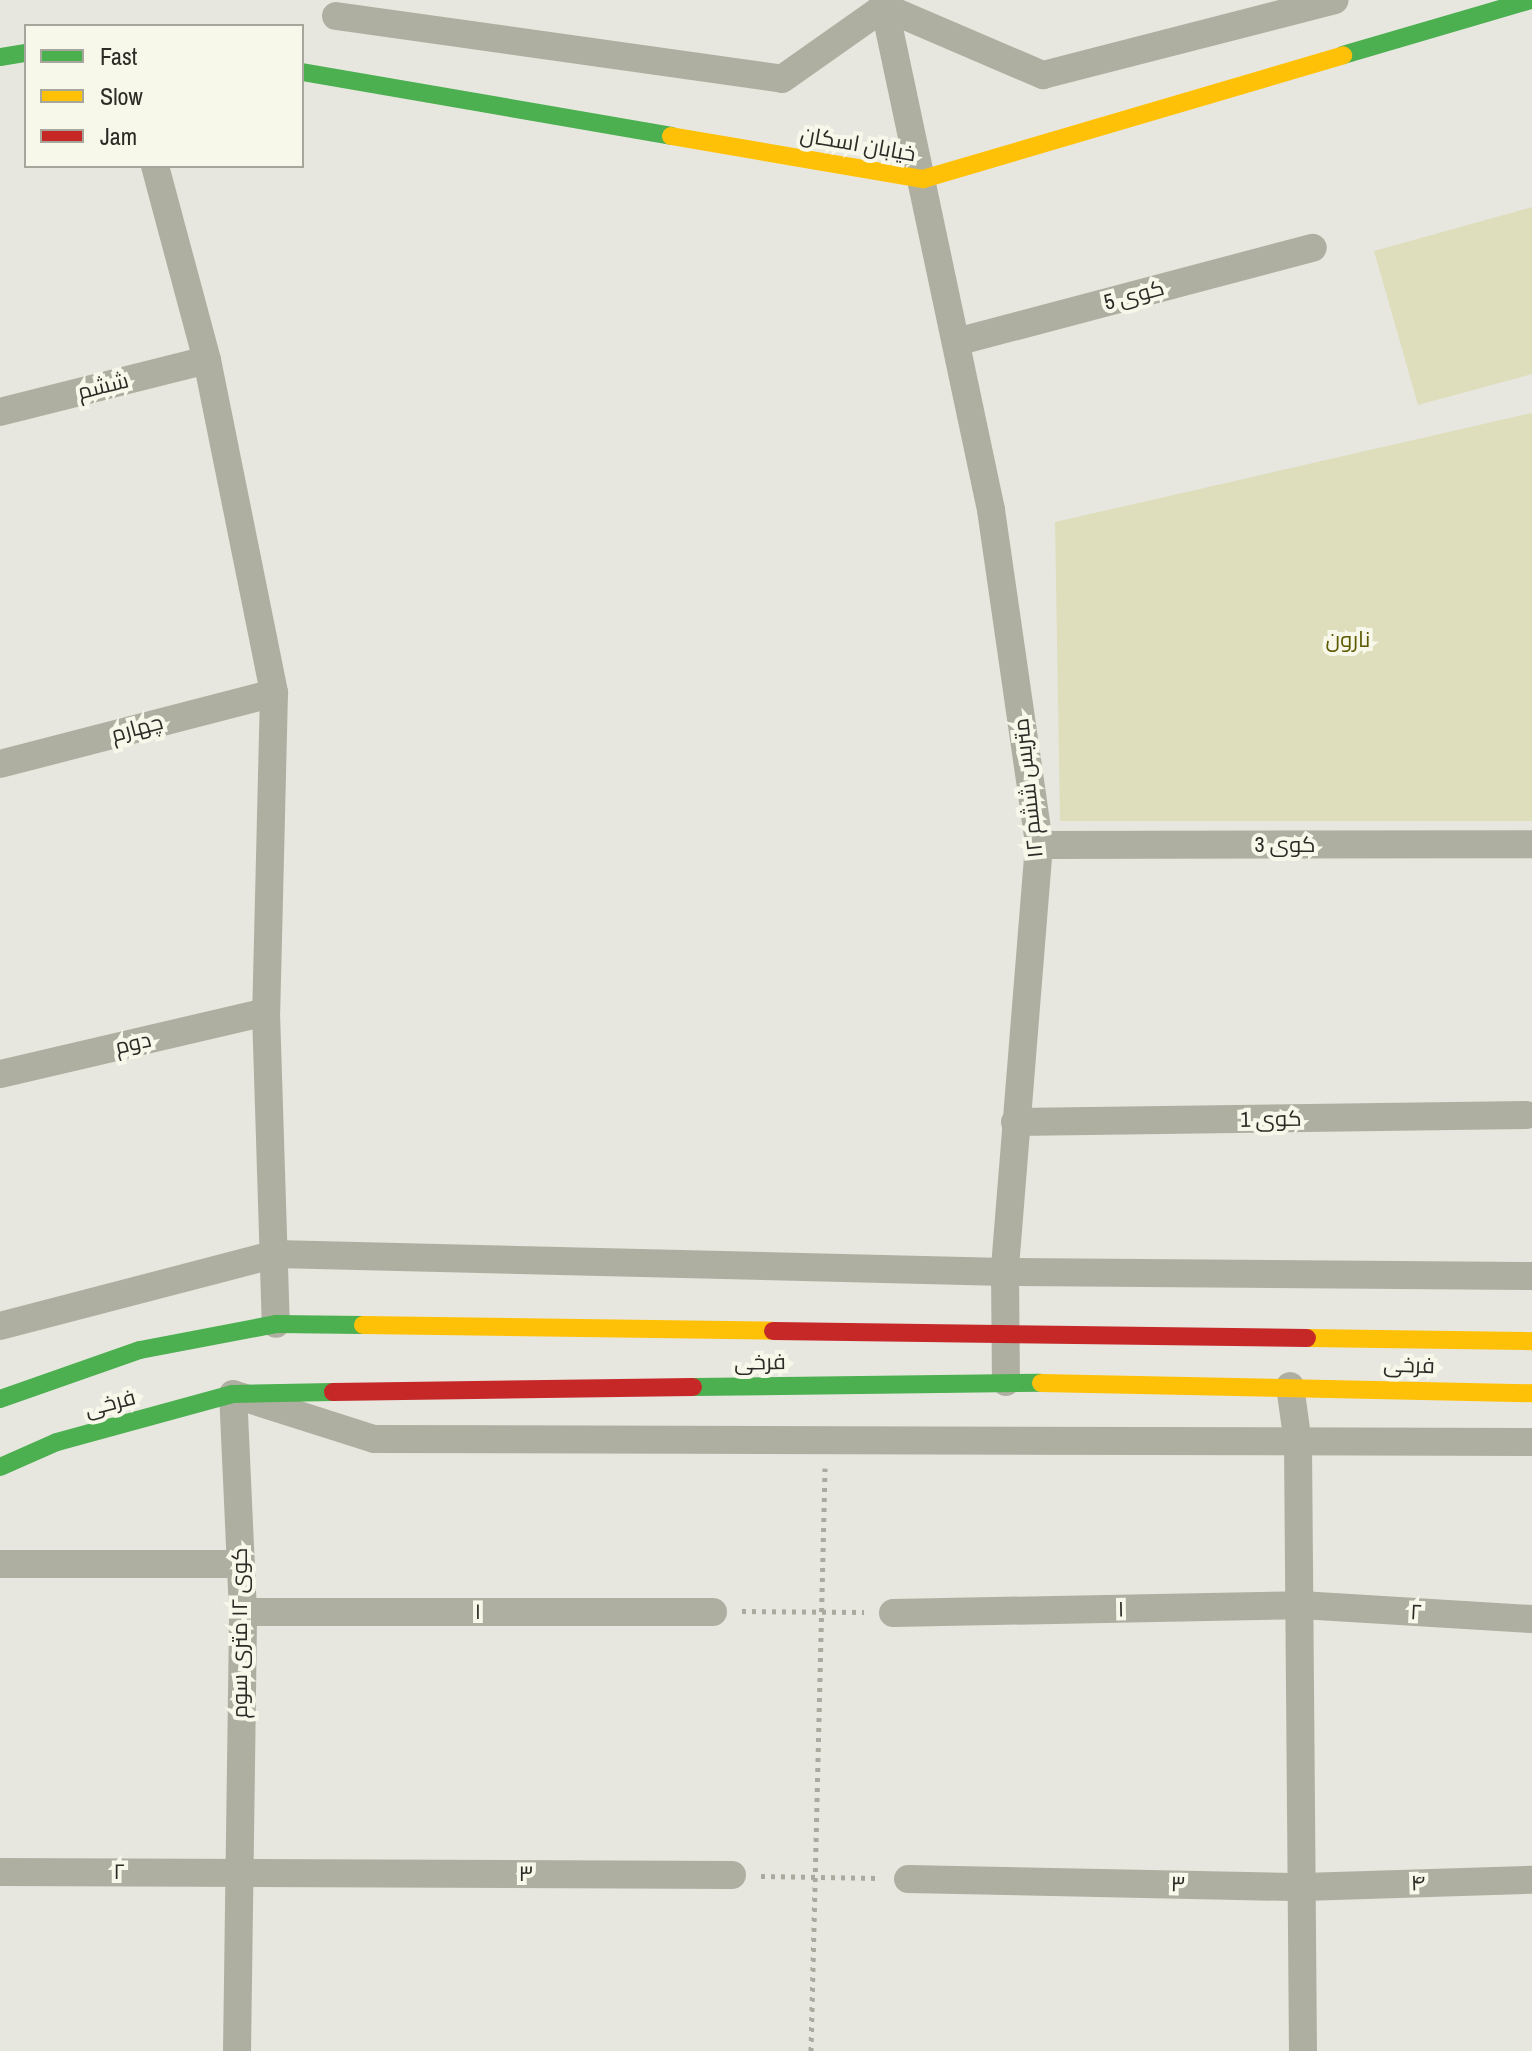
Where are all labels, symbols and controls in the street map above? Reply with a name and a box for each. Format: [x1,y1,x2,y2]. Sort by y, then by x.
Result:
legend [24,24,304,168]
text: Fast [100,40,137,72]
text: Slow [100,80,143,112]
text: Jam [100,120,137,152]
street label: خیابان اسکان [798,121,918,167]
street label: کوی 5 [1101,274,1167,316]
street label: ششم [75,367,131,405]
park label: نارون [1326,627,1370,653]
street label: چهارم [108,708,166,748]
street label: ۱۲ متریس ششم [1008,717,1048,859]
street label: کوی 3 [1254,832,1316,858]
street label: دوم [112,1026,154,1060]
street label: کوی 1 [1240,1105,1302,1133]
street label: فرخی [734,1348,786,1376]
street label: فرخی [1383,1351,1435,1379]
street label: فرخی [82,1384,138,1422]
street label: کوی ۱۲ متری سوم [227,1547,253,1719]
street label: ۱ [1117,1596,1125,1622]
street label: ۱ [475,1599,481,1625]
street label: ۲ [1410,1599,1422,1625]
street label: ۲ [113,1859,125,1885]
street label: ۳ [519,1861,533,1887]
street label: ۴ [1410,1870,1426,1896]
street label: ۳ [1170,1871,1186,1897]

